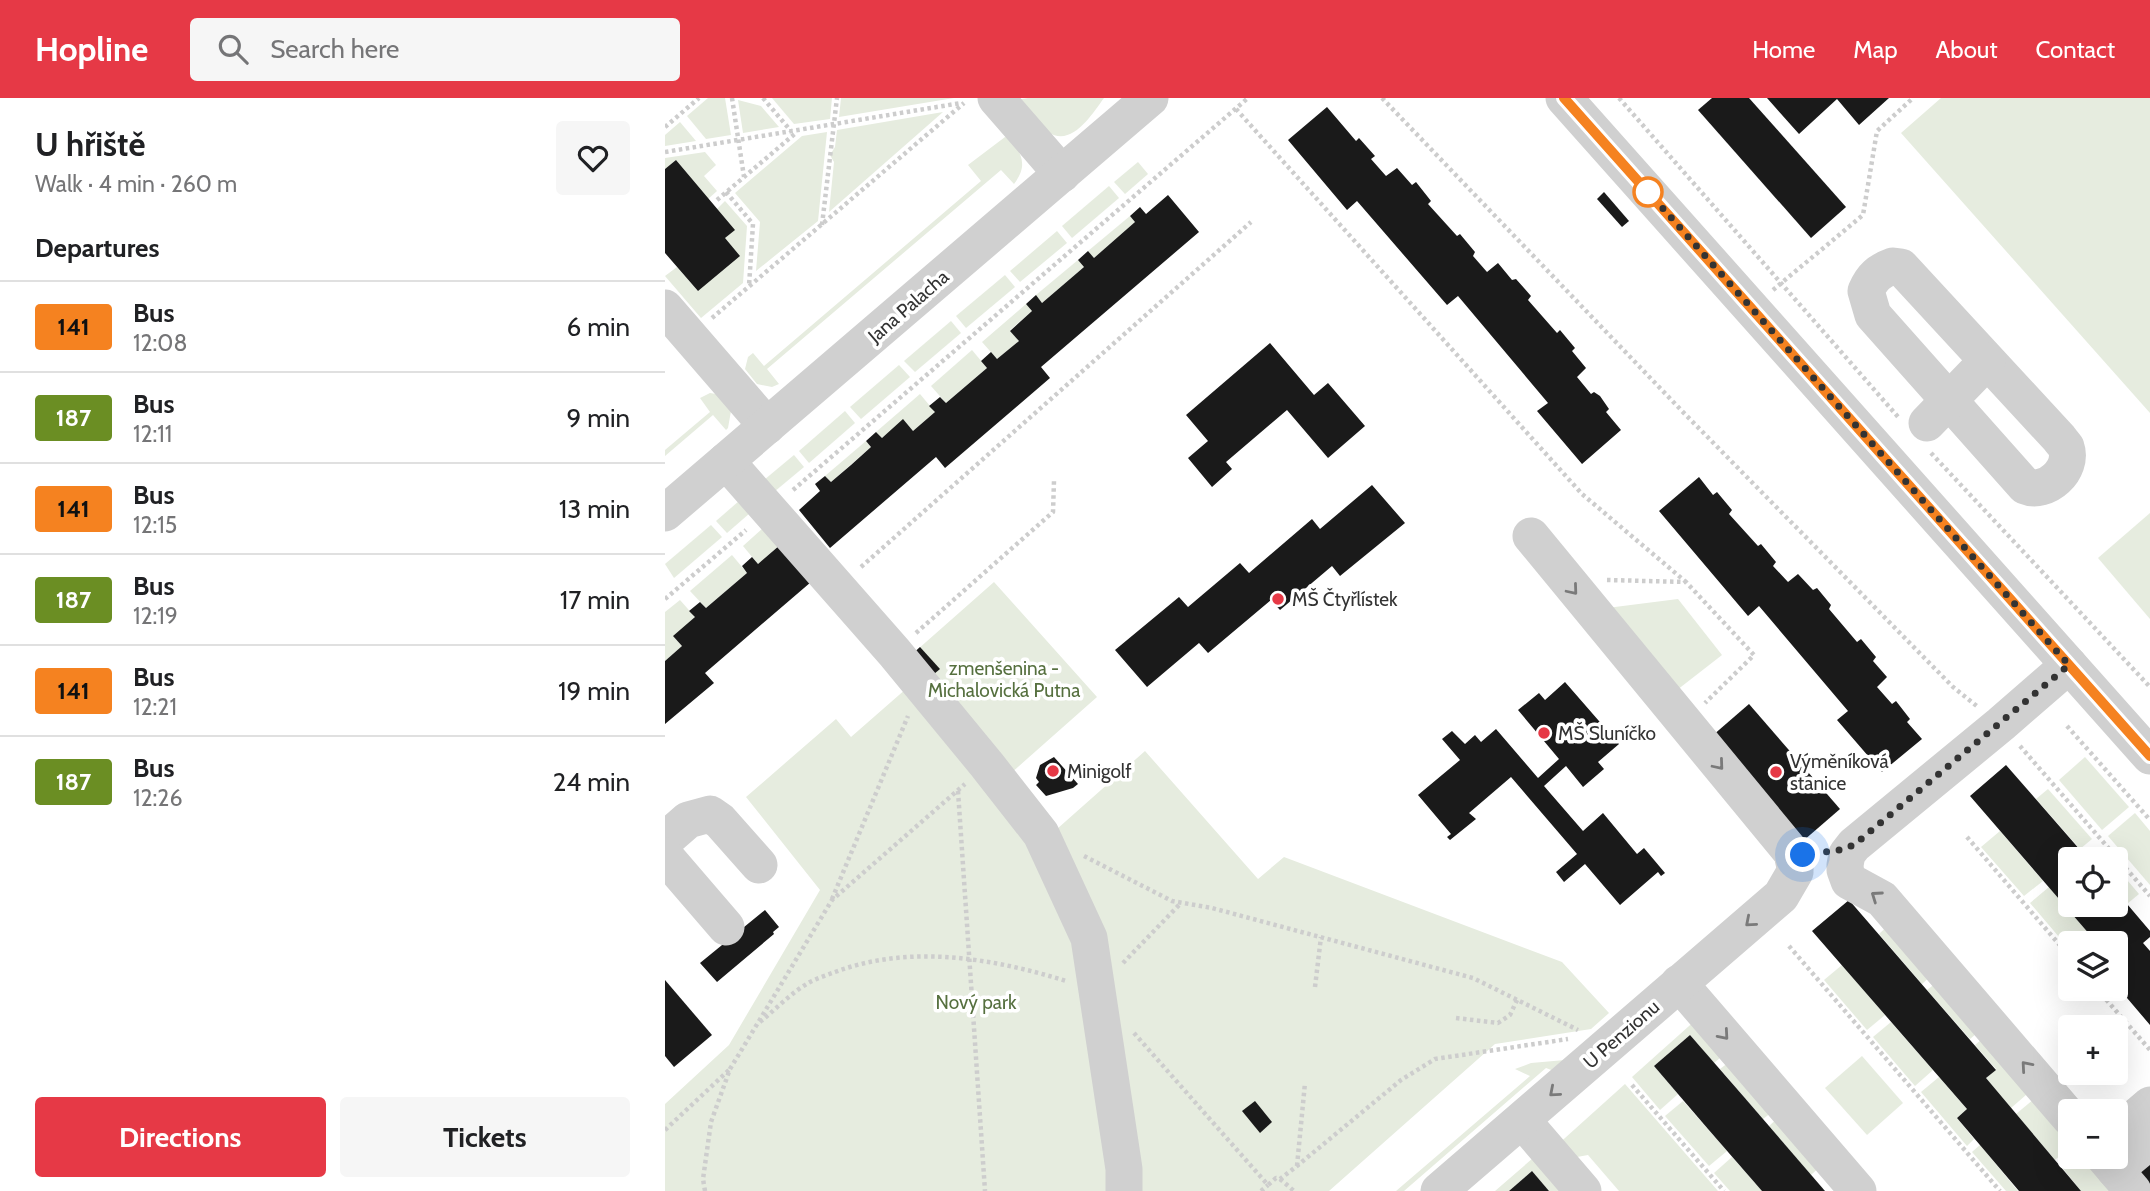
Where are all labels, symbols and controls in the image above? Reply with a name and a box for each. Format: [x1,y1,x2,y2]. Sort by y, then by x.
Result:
search box [190,18,680,81]
text: Hopline [35,29,148,69]
icon: search [214,30,252,68]
text: Search here [270,33,399,65]
text: Home [1752,35,1815,64]
text: Map [1853,35,1898,64]
text: About [1936,35,1998,64]
text: Contact [2036,35,2115,64]
button: heart [556,121,630,195]
text: U hřiště [35,124,145,164]
text: Walk · 4 min · 260 m [35,170,237,198]
unlabelled marker [1633,177,1663,207]
text: Departures [35,232,159,264]
street label: Jana Palacha [863,265,953,348]
text: Bus [133,297,174,329]
text: 6 min [567,311,630,343]
text: 141 [57,312,90,341]
text: 12:08 [133,329,187,357]
text: Bus [133,388,174,420]
text: 9 min [567,402,630,434]
text: 187 [56,403,91,432]
text: 12:11 [133,420,172,448]
text: Bus [133,479,174,511]
text: 13 min [559,493,630,525]
text: 141 [57,494,90,523]
text: 12:15 [133,511,177,539]
text: Bus [133,570,174,602]
one-way arrow [1565,582,1578,594]
text: 17 min [560,584,630,616]
text: 187 [56,585,91,614]
place label: MŠ Čtyřlístek [1292,587,1398,611]
marker: MŠ Čtyřlístek [1270,591,1286,607]
text: 12:19 [133,602,178,630]
park label: zmenšenina - Michalovická Putna [928,657,1080,702]
text: Bus [133,661,174,693]
text: 19 min [558,675,630,707]
text: 141 [57,676,90,705]
text: 12:21 [133,693,177,721]
place label: MŠ Sluníčko [1558,721,1656,745]
marker: MŠ Sluníčko [1536,725,1552,741]
place label: Výměníková stanice [1790,750,1889,795]
text: Bus [133,752,174,784]
one-way arrow [1711,756,1723,769]
place label: Minigolf [1067,760,1132,783]
marker: Minigolf [1045,763,1061,779]
marker: Výměníková stanice [1768,764,1784,780]
text: 24 min [553,766,630,798]
text: 187 [56,767,91,796]
text: 12:26 [133,784,182,812]
your location [1785,837,1820,872]
map controls [2058,847,2128,1169]
button: locate [2058,847,2128,917]
one-way arrow [1871,892,1884,904]
one-way arrow [1745,914,1758,926]
button: layers [2058,931,2128,1001]
park label: Nový park [936,991,1017,1014]
street label: U Penzionu [1579,995,1664,1074]
button: + [2058,1015,2128,1085]
one-way arrow [1716,1027,1728,1040]
one-way arrow [2022,1062,2034,1075]
one-way arrow [1549,1084,1562,1096]
button: Directions [35,1097,326,1177]
button: Tickets [340,1097,630,1177]
button: − [2058,1099,2128,1169]

